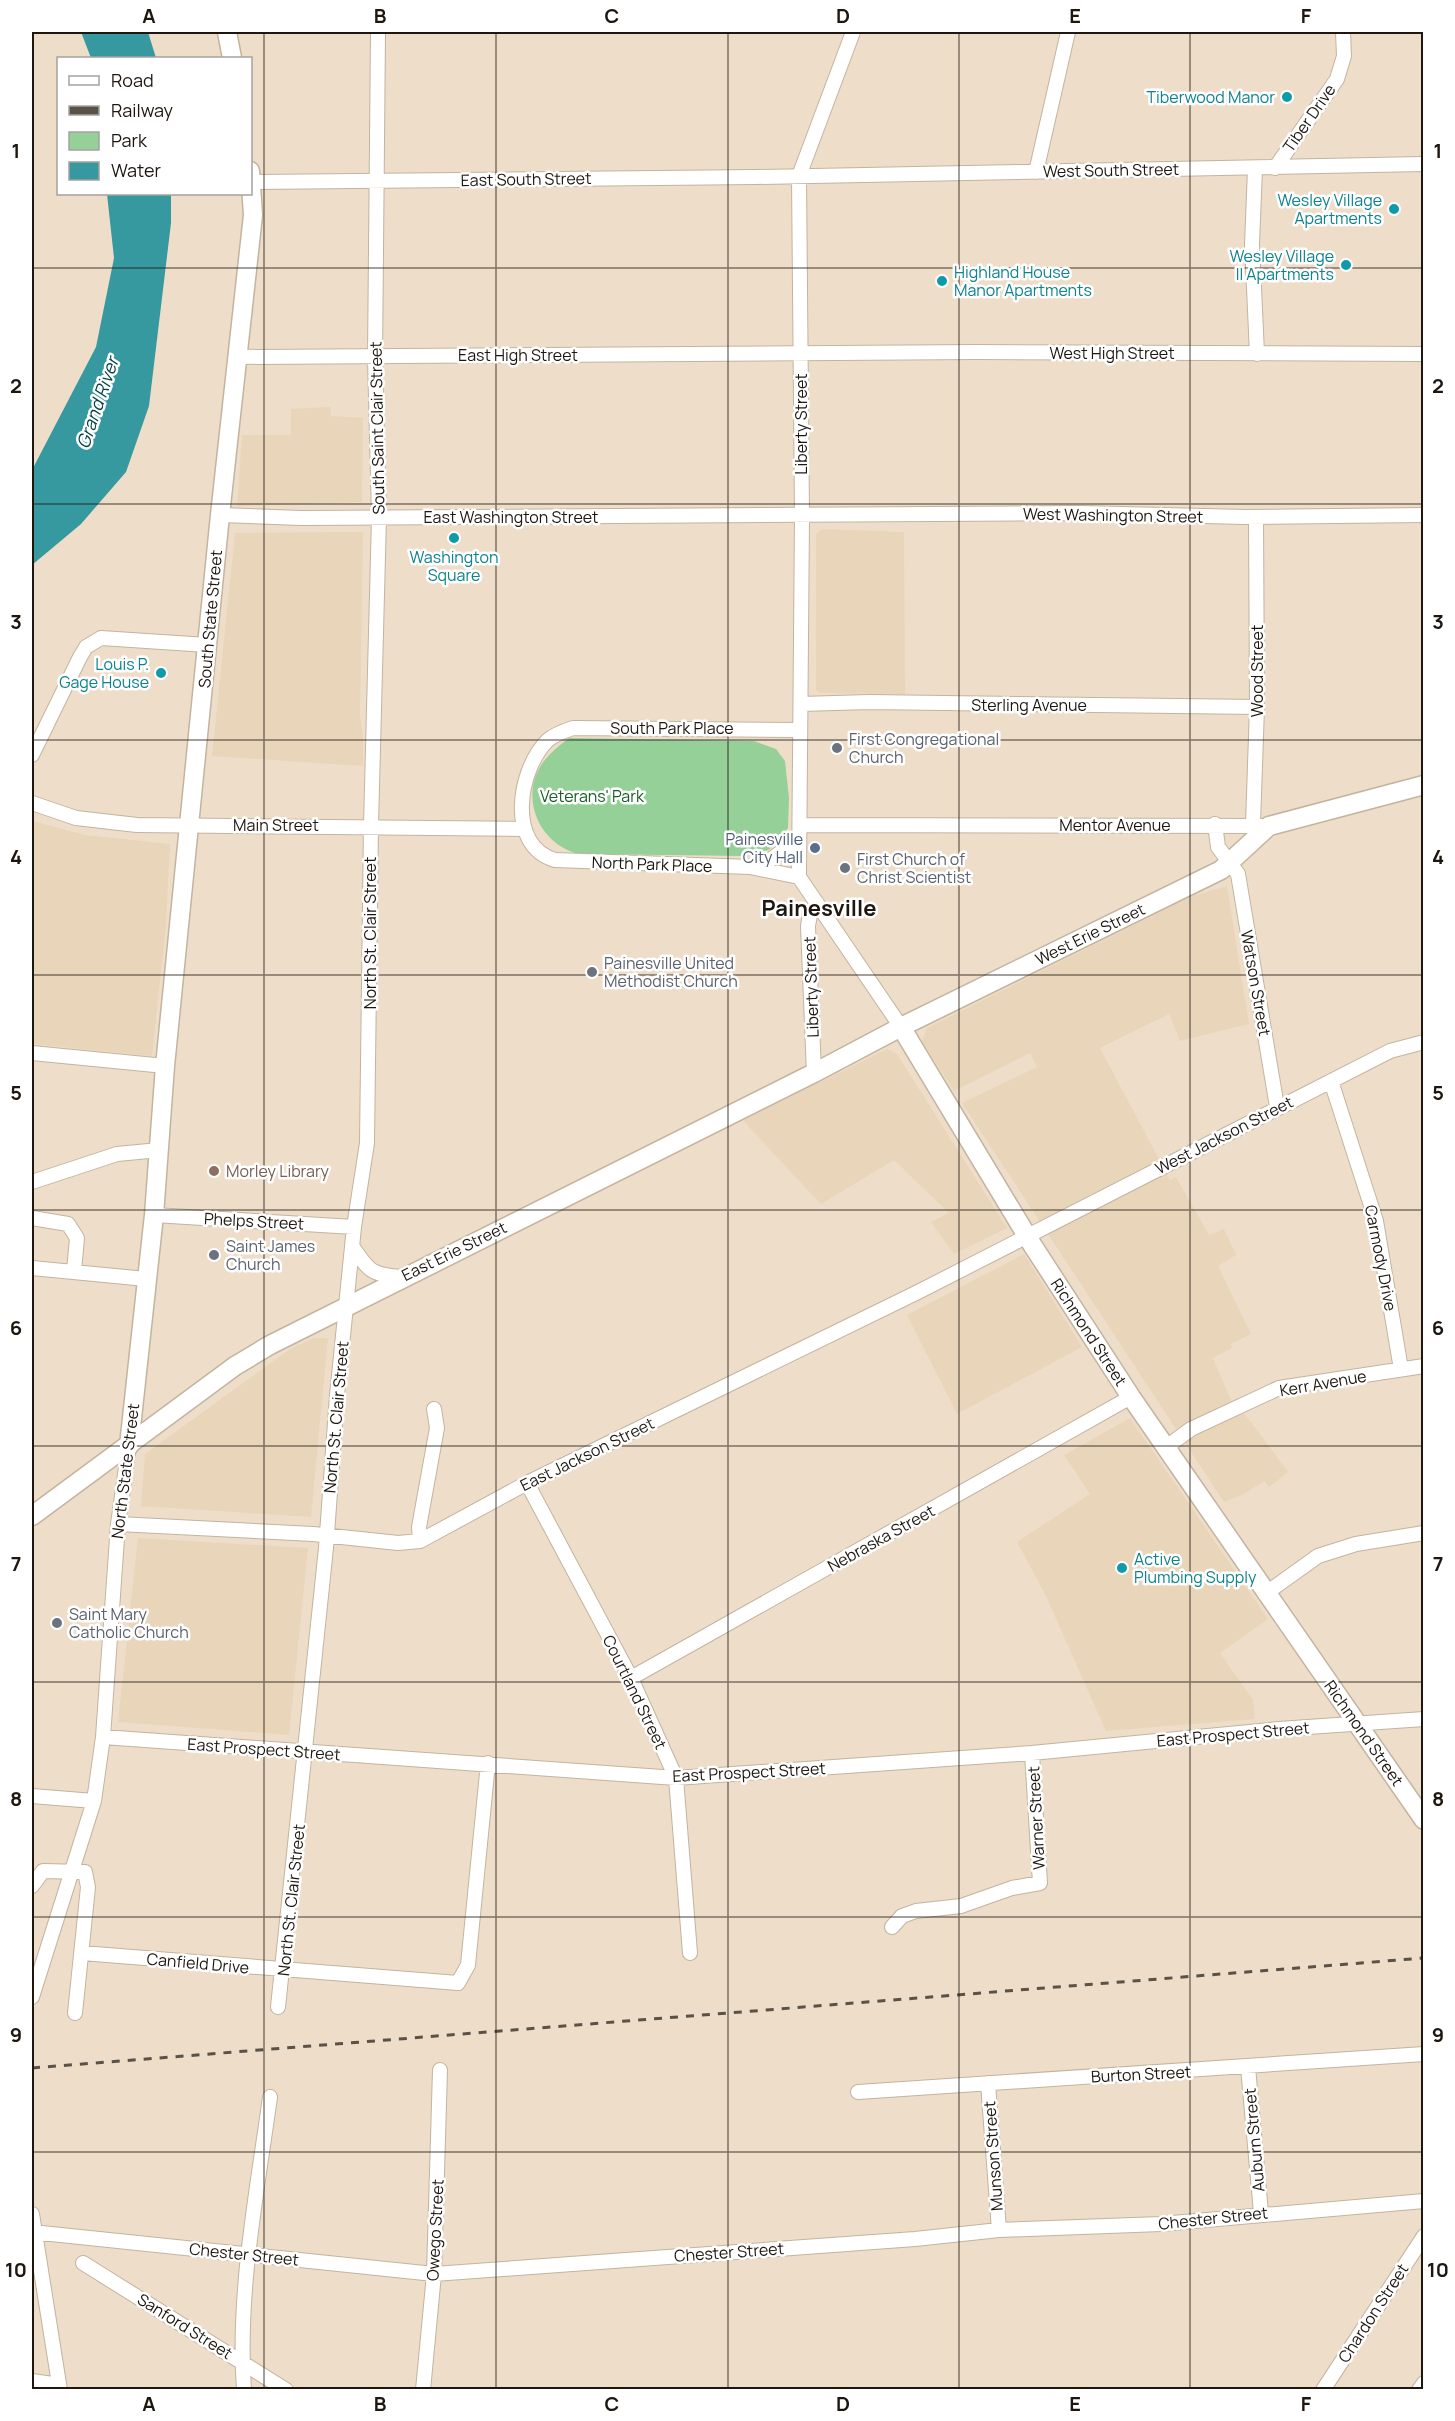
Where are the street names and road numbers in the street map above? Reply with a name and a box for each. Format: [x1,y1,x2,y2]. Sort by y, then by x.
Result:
street label: Tiber Drive [1277,80,1341,156]
street label: West South Street [1043,158,1179,182]
street label: East South Street [460,167,592,191]
street label: South Saint Clair Street [364,341,390,515]
street label: West High Street [1049,342,1175,364]
street label: East High Street [458,344,578,366]
street label: Liberty Street [790,373,812,475]
street label: West Washington Street [1023,502,1203,528]
street label: East Washington Street [423,506,599,528]
street label: South State Street [193,549,227,689]
street label: Wood Street [1246,625,1268,717]
street label: Sterling Avenue [971,694,1087,716]
street label: South Park Place [610,717,734,739]
street label: Main Street [233,814,319,836]
street label: Mentor Avenue [1059,814,1171,836]
street label: North Park Place [591,851,713,877]
street label: North St. Clair Street [359,857,381,1009]
street label: West Erie Street [1031,898,1149,970]
street label: Watson Street [1236,928,1276,1038]
street label: Liberty Street [798,936,824,1038]
street label: West Jackson Street [1151,1091,1297,1179]
street label: Carmody Drive [1360,1203,1402,1313]
street label: Phelps Street [203,1207,305,1235]
street label: East Erie Street [398,1216,510,1286]
street label: Richmond Street [1046,1274,1132,1390]
street label: North St. Clair Street [318,1340,354,1494]
street label: Kerr Avenue [1278,1365,1368,1401]
street label: North State Street [106,1402,144,1540]
street label: East Jackson Street [516,1412,658,1496]
street label: Nebraska Street [823,1499,939,1577]
street label: Courtland Street [598,1631,672,1753]
street label: Richmond Street [1319,1676,1409,1790]
street label: East Prospect Street [1156,1716,1310,1752]
street label: East Prospect Street [187,1733,341,1765]
street label: East Prospect Street [672,1757,826,1787]
street label: Warner Street [1022,1766,1050,1870]
street label: North St. Clair Street [272,1823,310,1977]
street label: Canfield Drive [146,1948,250,1978]
street label: Burton Street [1090,2060,1192,2088]
street label: Auburn Street [1239,2087,1269,2193]
street label: Munson Street [978,2100,1008,2212]
street label: Owego Street [421,2178,449,2282]
street label: Chester Street [1157,2201,1269,2235]
street label: Chester Street [188,2237,300,2271]
street label: Chester Street [673,2237,785,2267]
street label: Chardon Street [1333,2259,1413,2367]
street label: Sanford Street [133,2288,237,2364]

